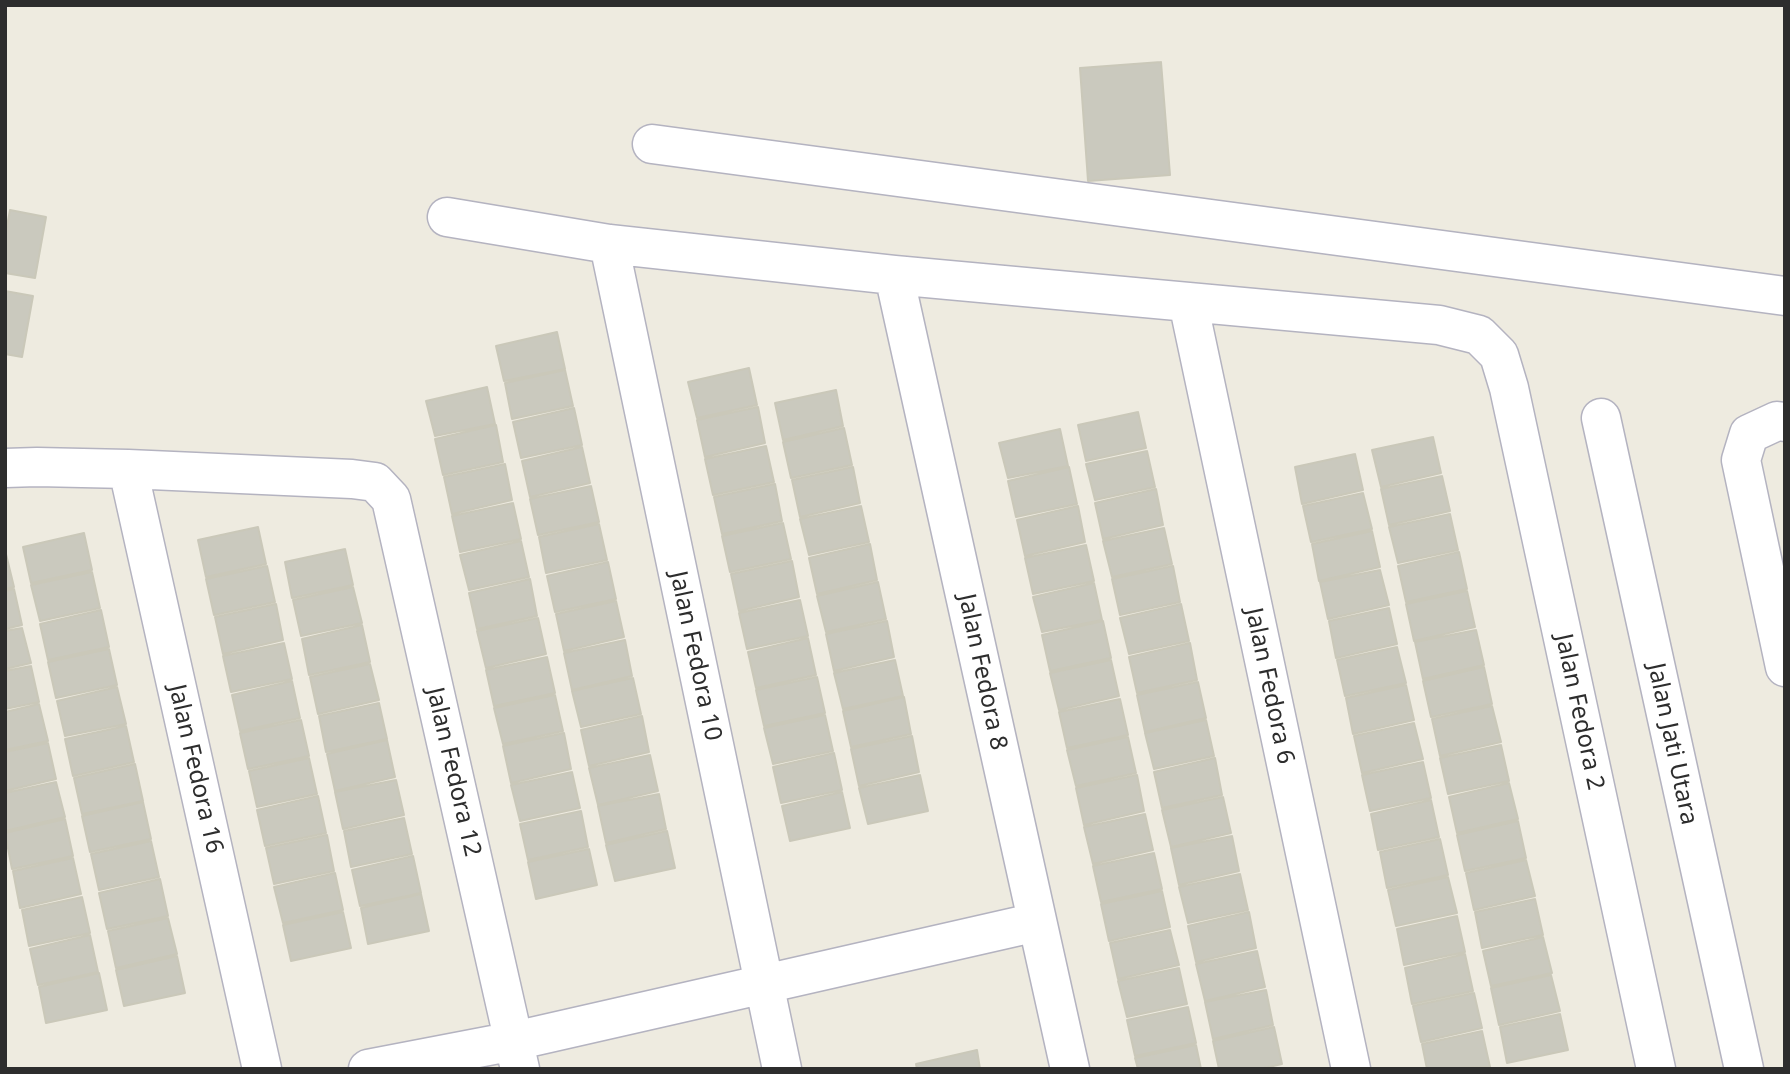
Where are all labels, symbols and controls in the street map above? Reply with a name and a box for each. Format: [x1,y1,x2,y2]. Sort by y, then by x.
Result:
street label: Jalan Fedora 10 [663,569,727,743]
street label: Jalan Fedora 8 [951,591,1013,753]
street label: Jalan Fedora 6 [1238,605,1300,767]
street label: Jalan Fedora 2 [1548,631,1610,793]
street label: Jalan Jati Utara [1641,661,1703,827]
street label: Jalan Fedora 16 [162,682,228,856]
street label: Jalan Fedora 12 [420,685,486,859]

